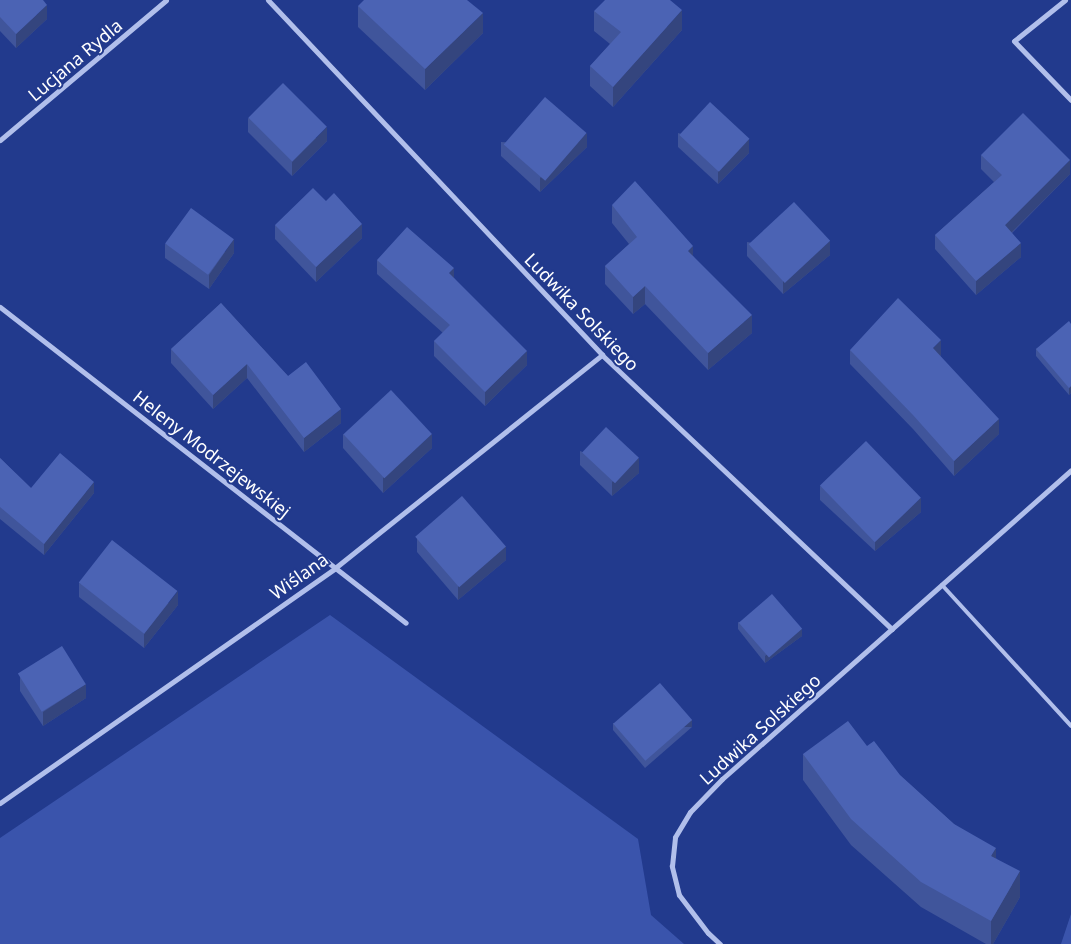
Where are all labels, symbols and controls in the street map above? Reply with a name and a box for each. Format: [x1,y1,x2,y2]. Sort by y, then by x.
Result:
street label: Lucjana Rydla [24,14,126,106]
street label: Ludwika Solskiego [520,249,644,375]
street label: Heleny Modrzejewskiej [129,386,295,522]
street label: Wiślana [266,548,332,604]
street label: Ludwika Solskiego [695,669,825,789]

